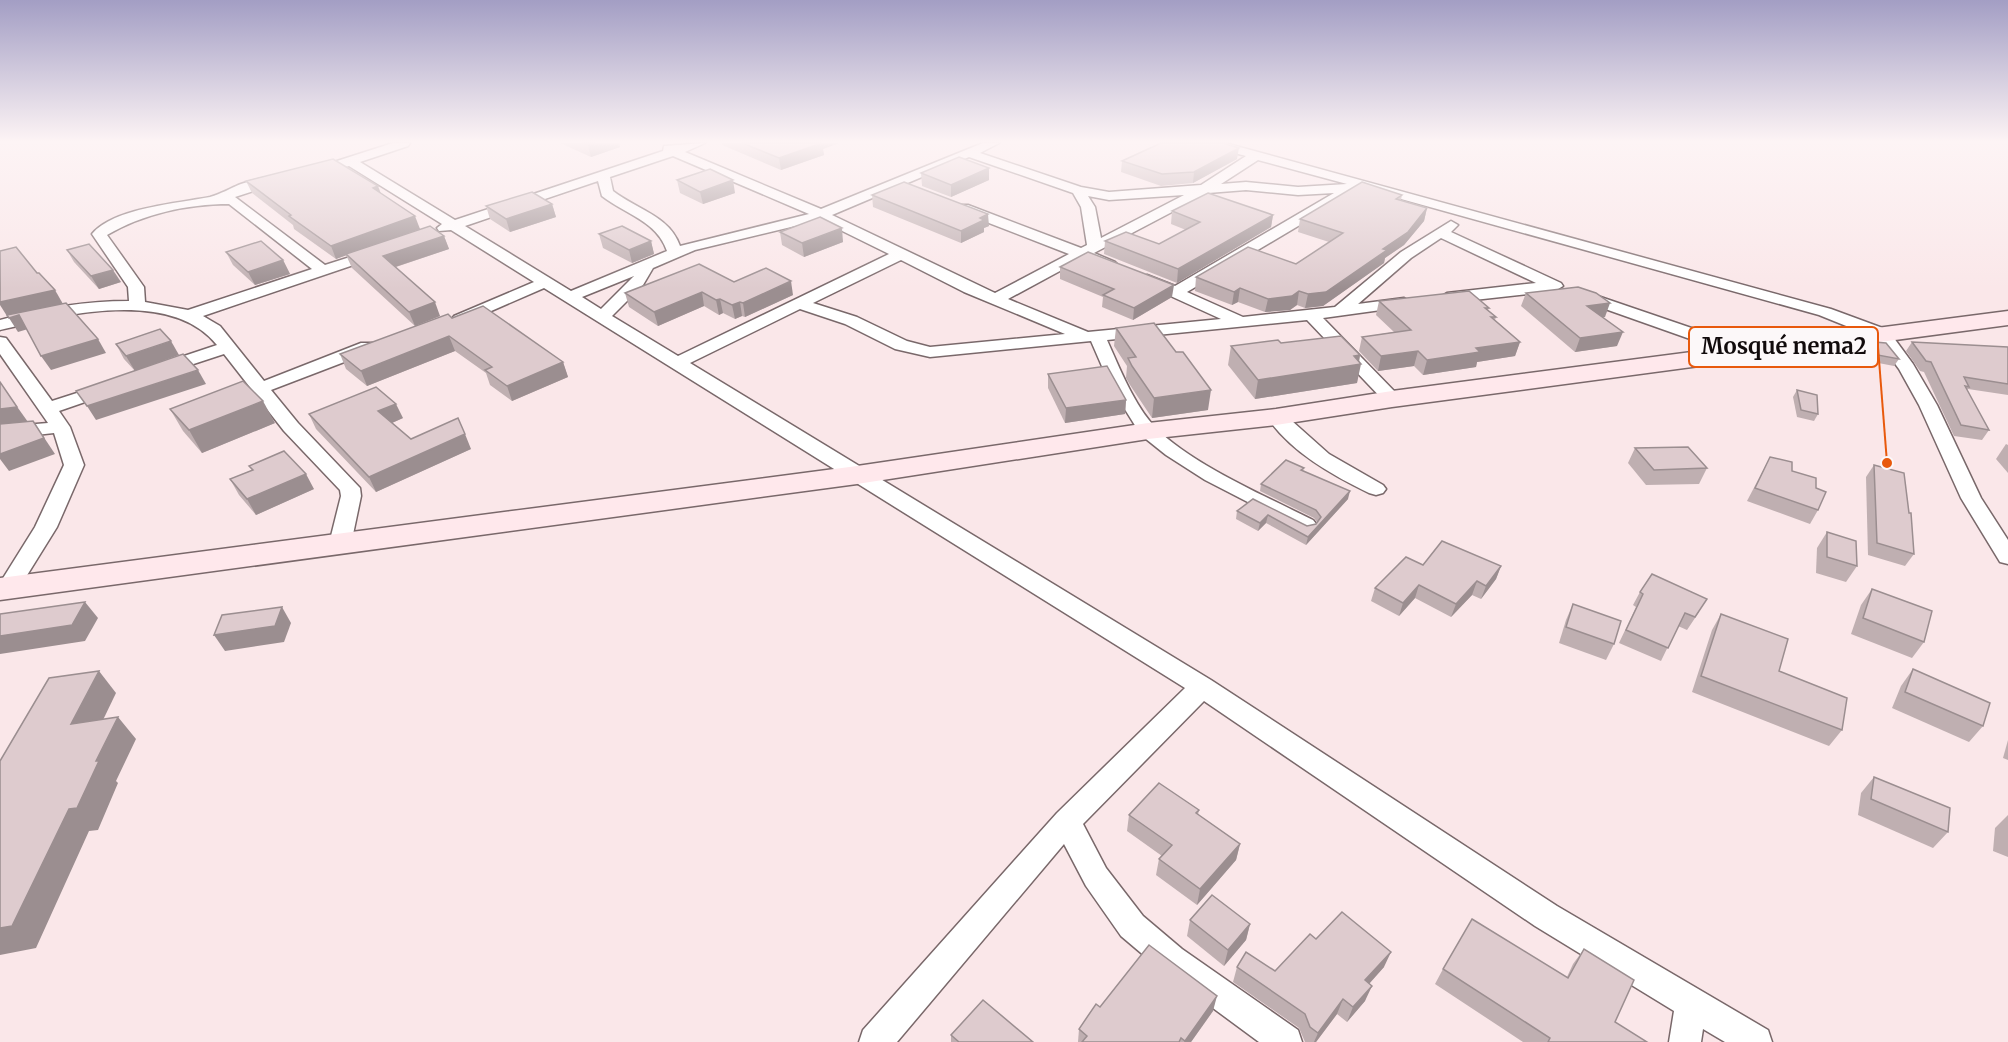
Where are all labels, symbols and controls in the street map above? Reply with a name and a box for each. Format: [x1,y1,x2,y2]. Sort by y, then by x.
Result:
callout: Mosqué nema2 [1689,327,1878,367]
text: Mosqué nema2 [1701,332,1867,360]

